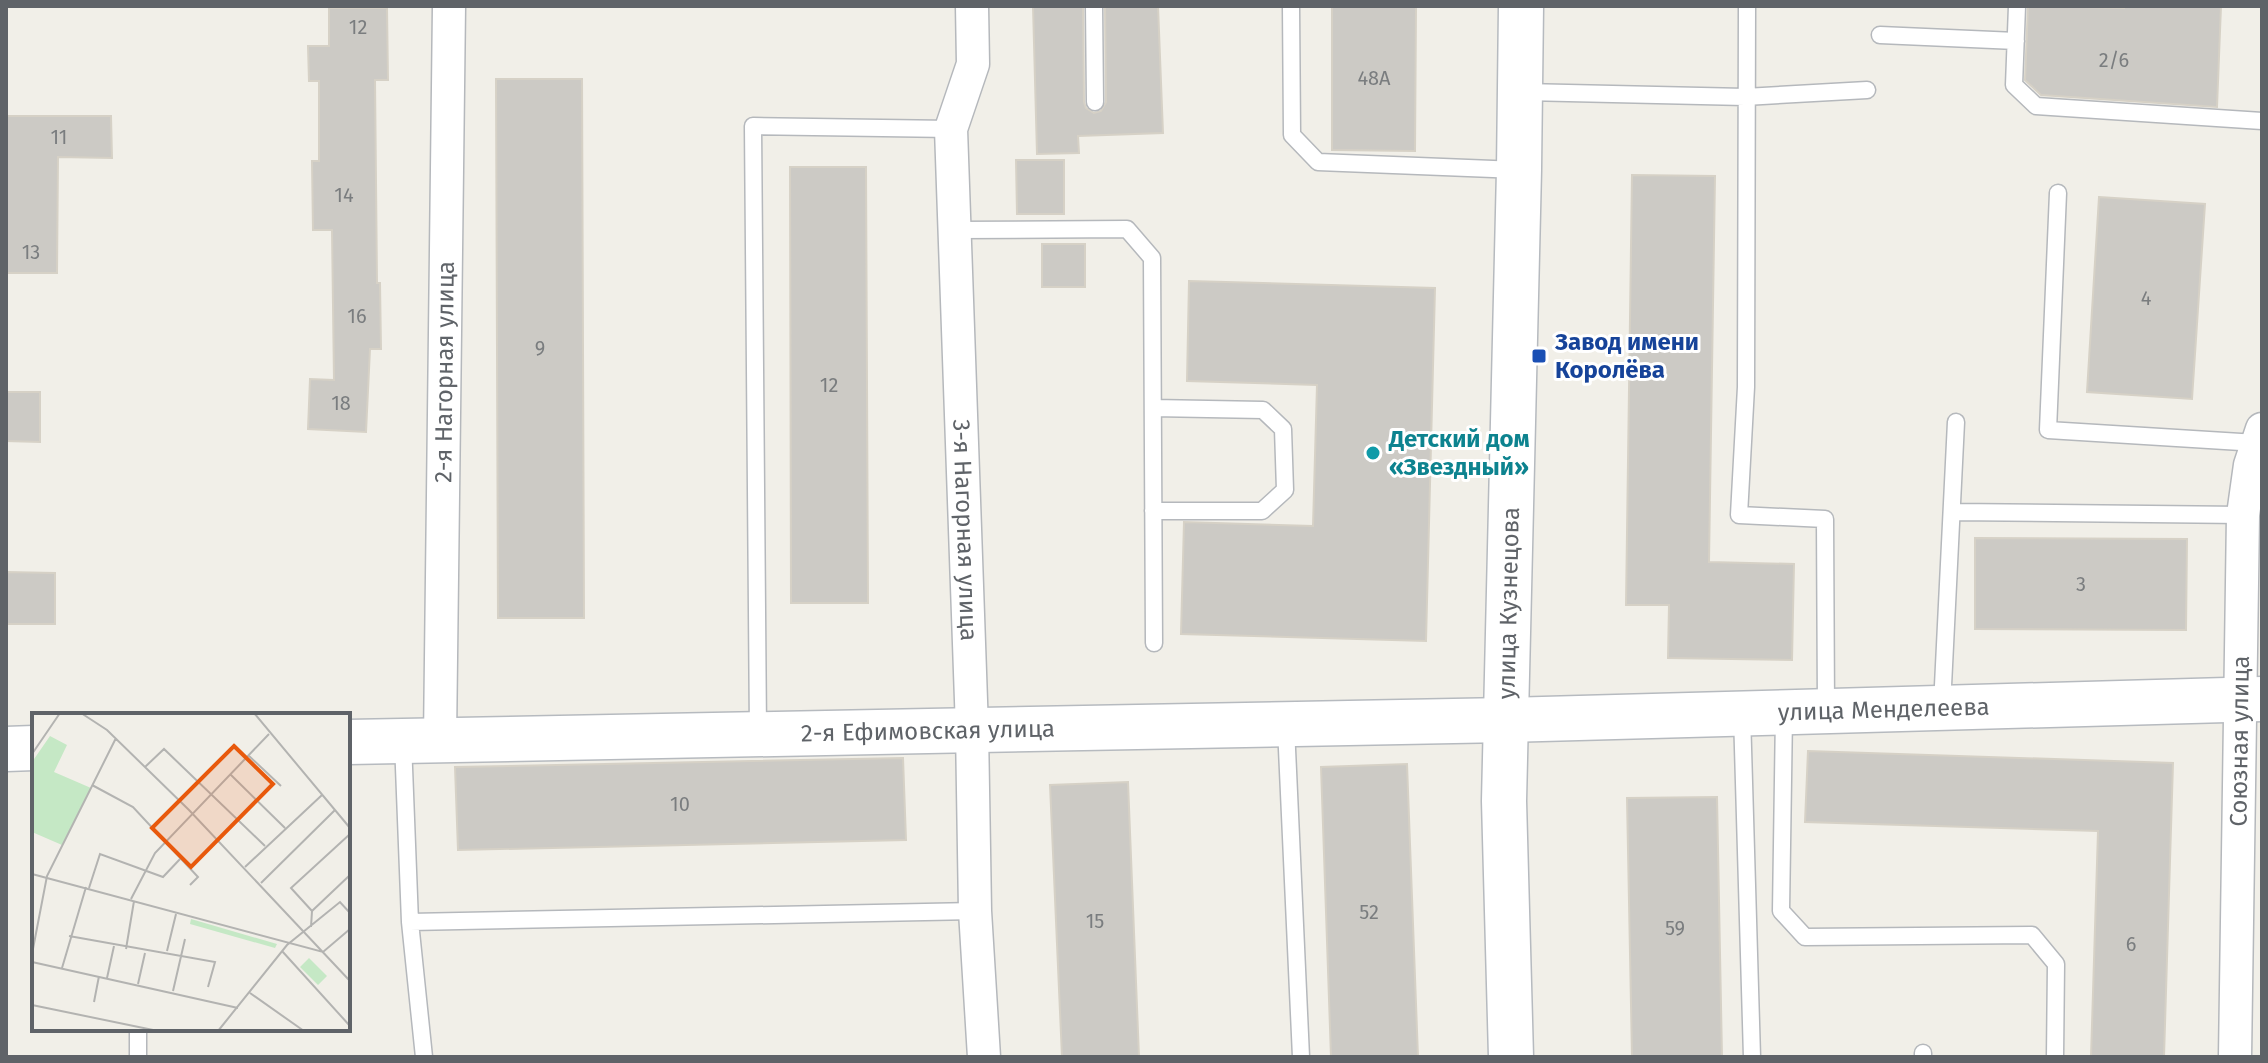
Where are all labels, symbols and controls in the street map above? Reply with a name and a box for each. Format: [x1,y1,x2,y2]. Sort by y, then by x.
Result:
house number: 12 [349,15,367,39]
house number: 2/6 [2099,48,2129,72]
house number: 48А [1357,66,1391,90]
house number: 11 [50,125,68,149]
house number: 14 [334,183,354,207]
house number: 13 [22,240,40,264]
street label: 2-я Нагорная улица [429,261,460,483]
house number: 4 [2141,286,2152,310]
house number: 16 [347,304,367,328]
place label: Завод имени Королёва [1554,328,1699,384]
house number: 9 [535,336,545,360]
marker: Завод имени Королёва [1530,347,1548,365]
house number: 12 [820,373,838,397]
house number: 18 [331,391,351,415]
street label: 3-я Нагорная улица [947,419,983,642]
place label: Детский дом «Звездный» [1388,425,1530,481]
marker: Детский дом «Звездный» [1364,444,1382,462]
street label: улица Кузнецова [1492,507,1525,700]
house number: 3 [2076,572,2086,596]
street label: Союзная улица [2224,655,2255,827]
street label: улица Менделеева [1777,693,1990,726]
inset map [32,713,350,1031]
street label: 2-я Ефимовская улица [801,715,1055,747]
house number: 10 [670,792,690,816]
house number: 52 [1359,900,1379,924]
house number: 15 [1086,909,1104,933]
house number: 59 [1665,916,1685,940]
house number: 6 [2126,932,2136,956]

